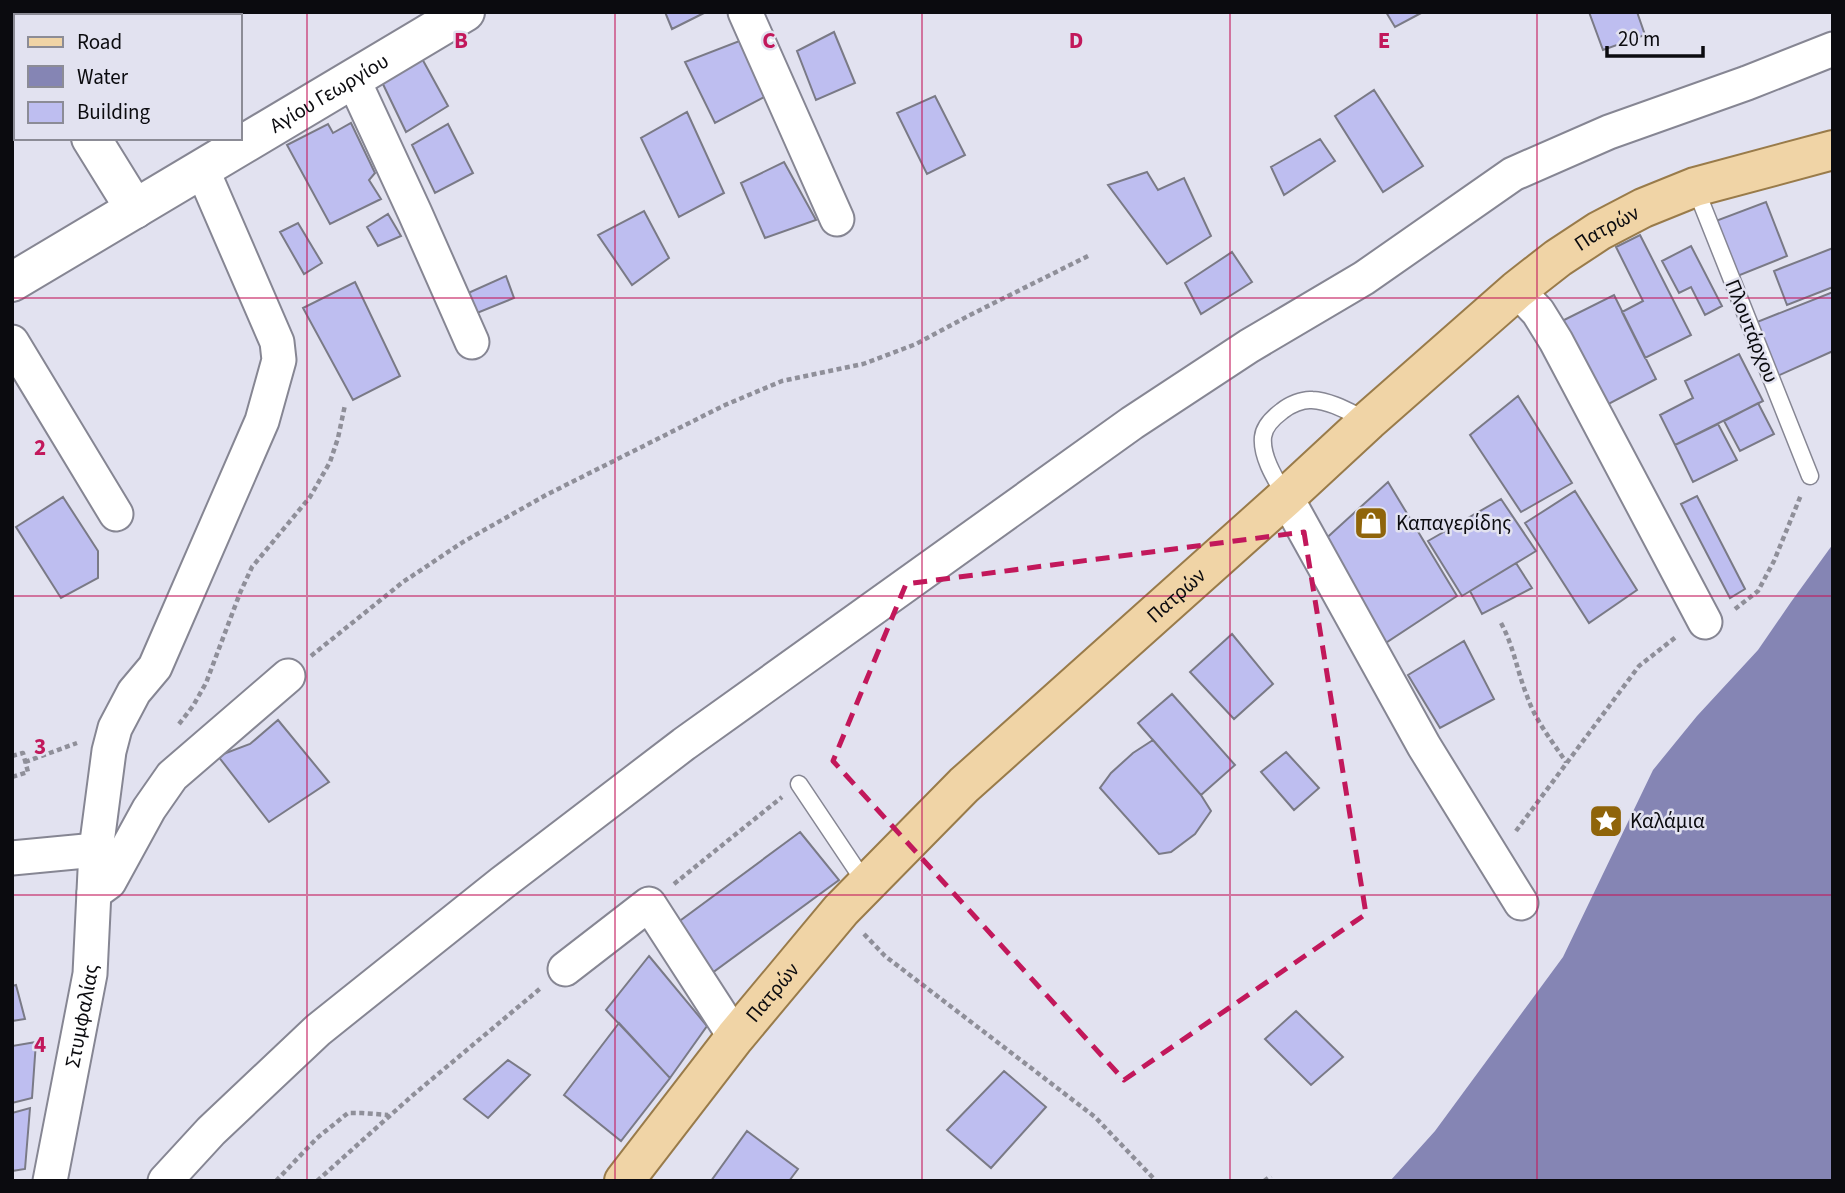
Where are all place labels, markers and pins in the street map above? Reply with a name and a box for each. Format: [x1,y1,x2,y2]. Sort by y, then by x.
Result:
shop icon: Καπαγερίδης [1352,504,1390,542]
place label: Καπαγερίδης [1396,508,1511,538]
place icon: Καλάμια [1587,802,1625,840]
place label: Καλάμια [1630,806,1705,836]

